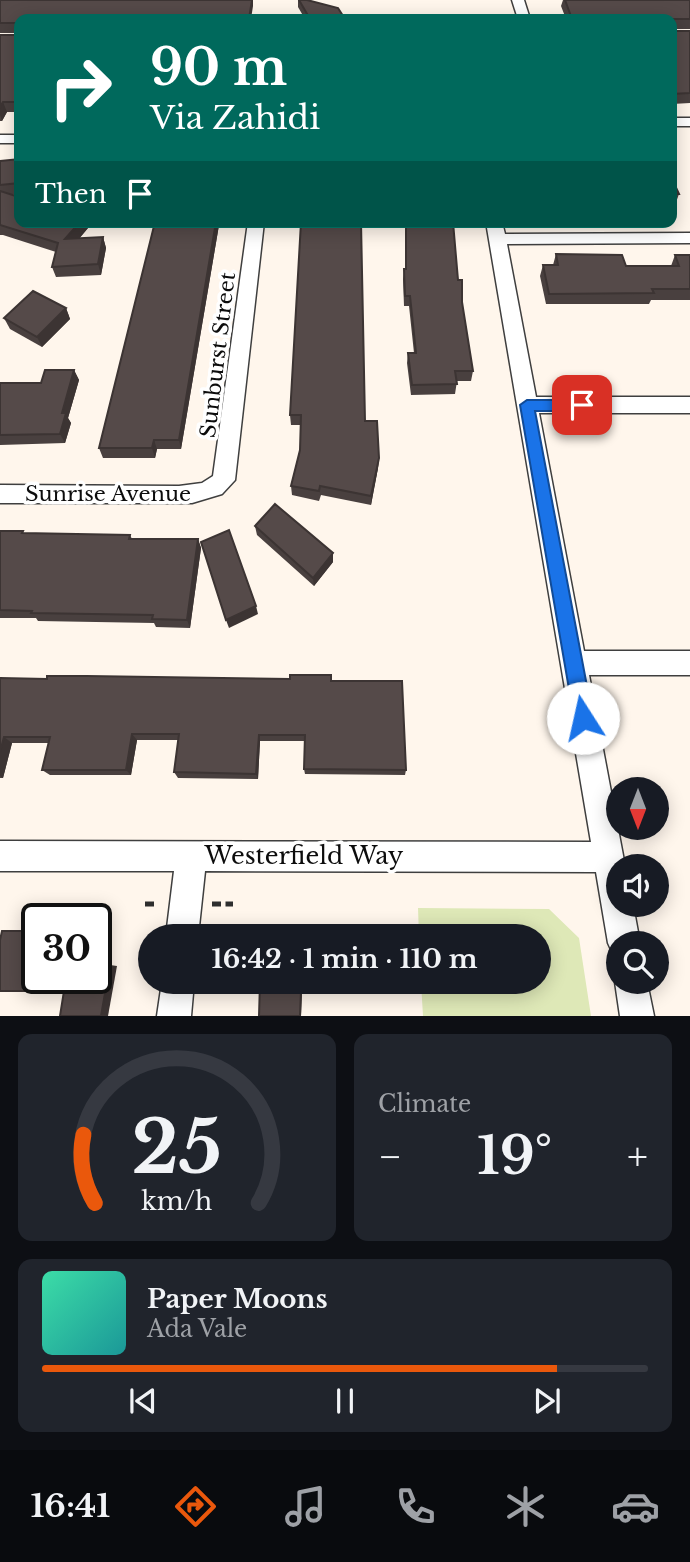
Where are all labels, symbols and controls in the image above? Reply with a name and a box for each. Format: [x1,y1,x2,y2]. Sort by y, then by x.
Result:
text: 90 m [150,37,287,98]
icon: right [35,42,126,133]
text: Via Zahidi [150,98,320,138]
icon: arrive [121,175,159,213]
text: Then [35,178,107,210]
street label: Sunburst Street [195,271,241,439]
pin [552,375,612,435]
icon: arrive [563,386,601,424]
street label: Sunrise Avenue [25,481,191,507]
position arrow [546,681,620,755]
north arrow [606,777,668,840]
map controls [606,777,669,994]
street label: Westerfield Way [204,841,404,870]
button: sound [606,854,669,917]
speed limit sign: 30 [21,903,112,994]
button: search [606,931,669,994]
text: 16:42 · 1 min · 110 m [212,943,477,975]
text: Climate [378,1090,471,1118]
text: 25 [132,1103,222,1194]
text: 19° [477,1124,552,1188]
text: − [378,1133,402,1180]
text: + [627,1133,648,1180]
text: km/h [142,1186,212,1217]
text: Paper Moons [147,1283,328,1315]
text: Ada Vale [147,1315,247,1343]
icon: previous [124,1382,162,1420]
icon: pause [326,1382,364,1420]
icon: next [528,1382,566,1420]
icon: directions [171,1482,220,1531]
icon: music [281,1482,330,1531]
icon: phone [391,1482,440,1531]
icon: climate [501,1482,550,1531]
icon: car [611,1482,660,1531]
text: 16:41 [30,1486,110,1526]

